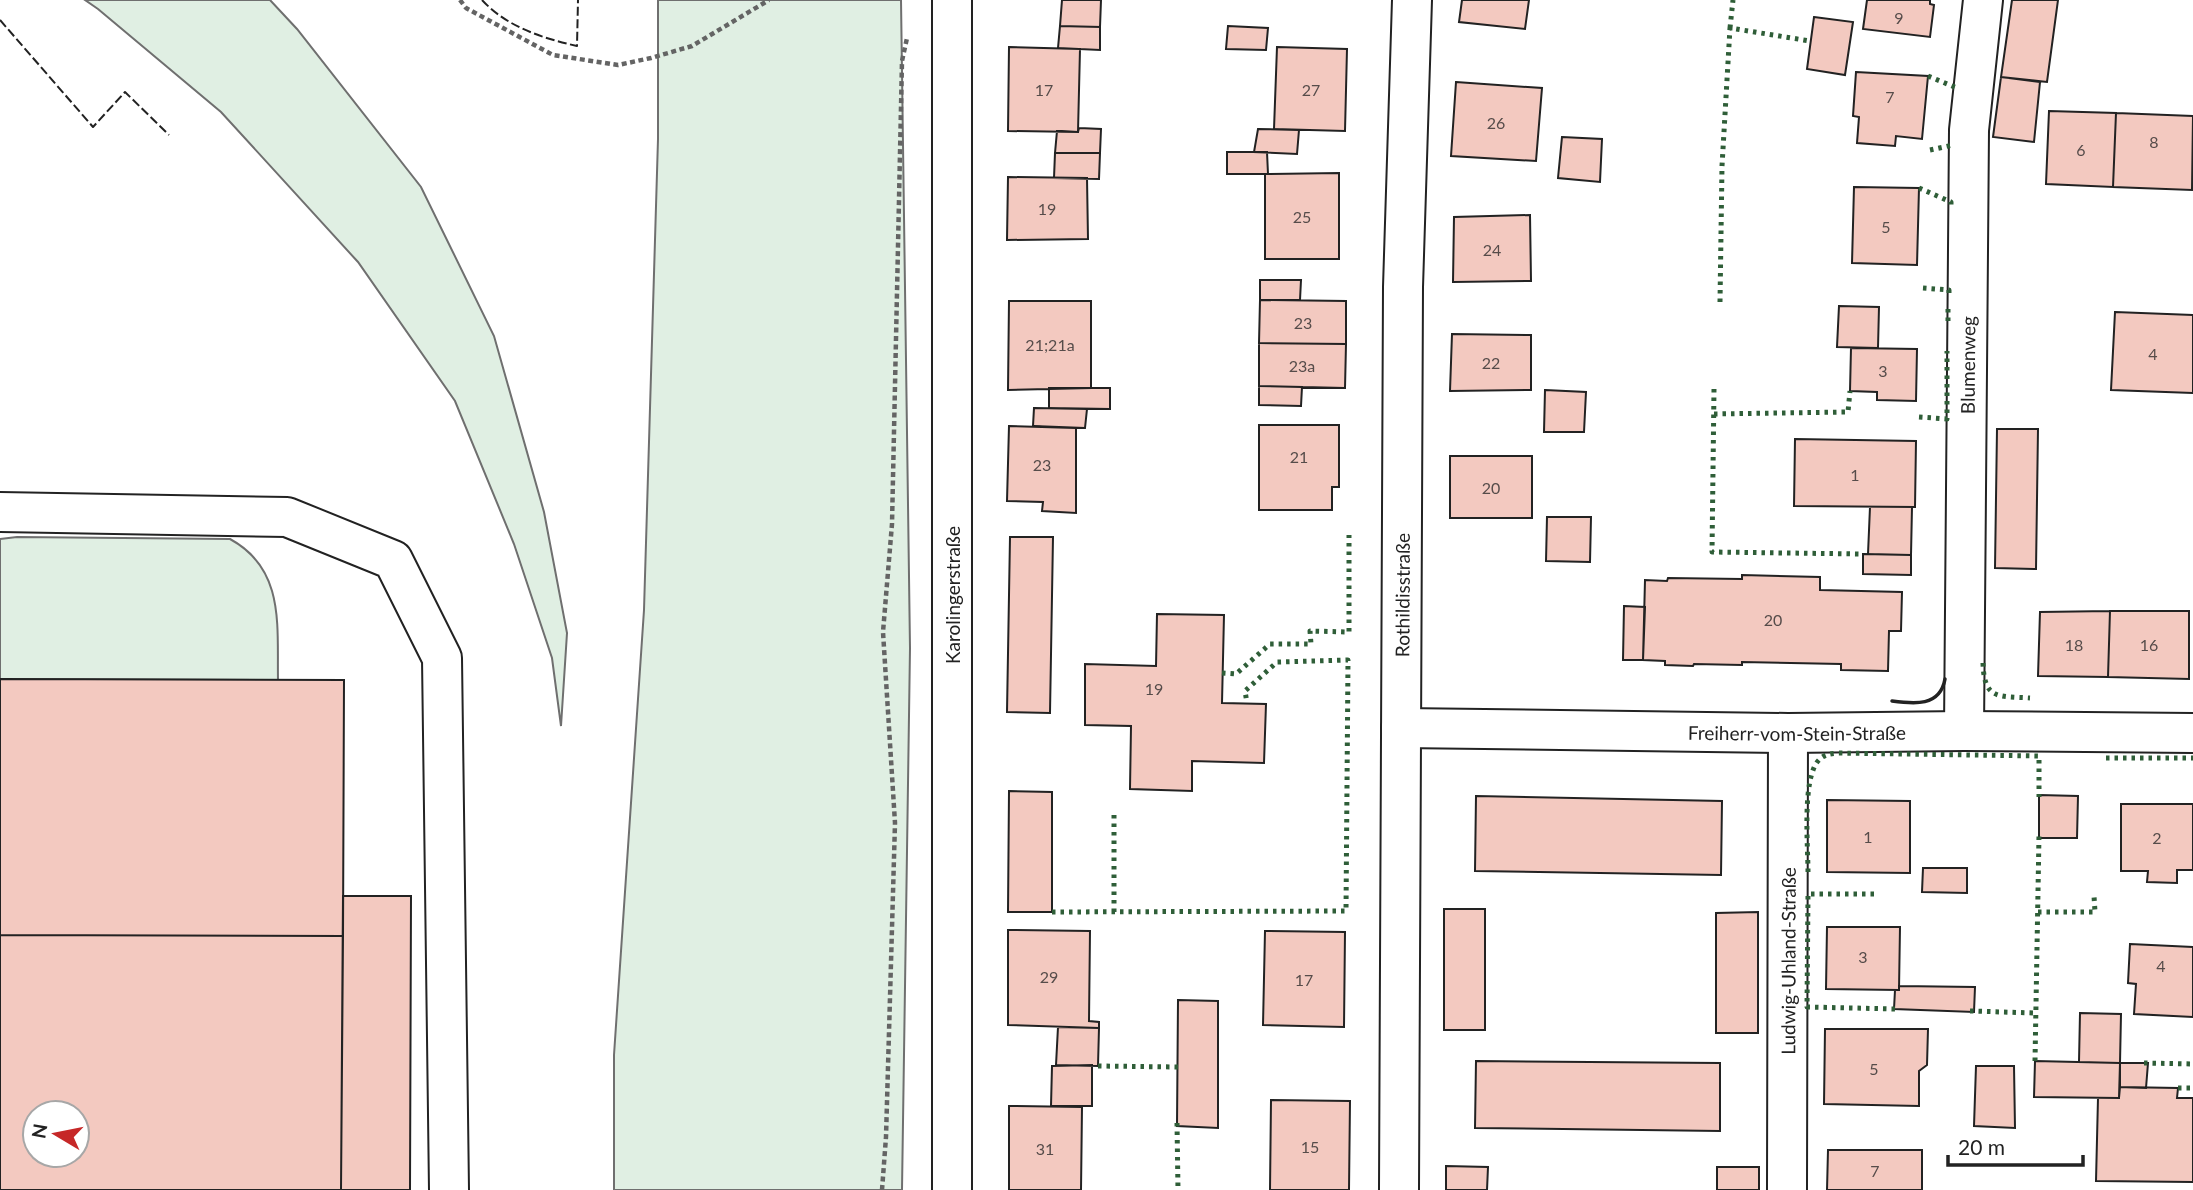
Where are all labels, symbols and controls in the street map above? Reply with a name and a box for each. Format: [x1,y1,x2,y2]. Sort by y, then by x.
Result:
house number: 9 [1894,8,1904,27]
house number: 17 [1035,80,1053,99]
house number: 27 [1302,80,1320,99]
house number: 7 [1885,87,1895,106]
house number: 26 [1487,113,1505,132]
house number: 8 [2149,132,2159,151]
house number: 6 [2076,140,2086,159]
house number: 19 [1038,199,1056,218]
house number: 25 [1293,207,1311,226]
house number: 5 [1881,217,1891,236]
house number: 24 [1483,240,1501,259]
house number: 23 [1294,313,1312,332]
street label: Blumenweg [1955,316,1979,414]
house number: 21;21a [1025,335,1075,354]
house number: 4 [2148,344,2158,363]
house number: 22 [1482,353,1500,372]
house number: 23a [1289,356,1315,375]
house number: 3 [1878,361,1888,380]
house number: 21 [1290,447,1308,466]
house number: 23 [1033,455,1051,474]
house number: 1 [1850,465,1860,484]
house number: 20 [1482,478,1500,497]
street label: Karolingerstraße [941,526,964,664]
street label: Rothildisstraße [1390,533,1413,657]
house number: 20 [1764,610,1782,629]
house number: 18 [2065,635,2083,654]
house number: 16 [2140,635,2158,654]
house number: 19 [1145,679,1163,698]
street label: Freiherr-vom-Stein-Straße [1688,720,1906,745]
house number: 1 [1863,827,1873,846]
house number: 2 [2152,828,2162,847]
street label: Ludwig-Uhland-Straße [1776,867,1799,1055]
house number: 3 [1858,947,1868,966]
house number: 4 [2156,956,2166,975]
house number: 29 [1040,967,1058,986]
house number: 17 [1295,970,1313,989]
house number: 5 [1869,1059,1879,1078]
north arrow [21,1099,91,1169]
text: N [26,1122,51,1140]
scale bar [1948,1124,2083,1168]
text: 20 m [1958,1134,2005,1159]
house number: 15 [1301,1137,1319,1156]
house number: 31 [1036,1139,1054,1158]
house number: 7 [1870,1161,1880,1180]

